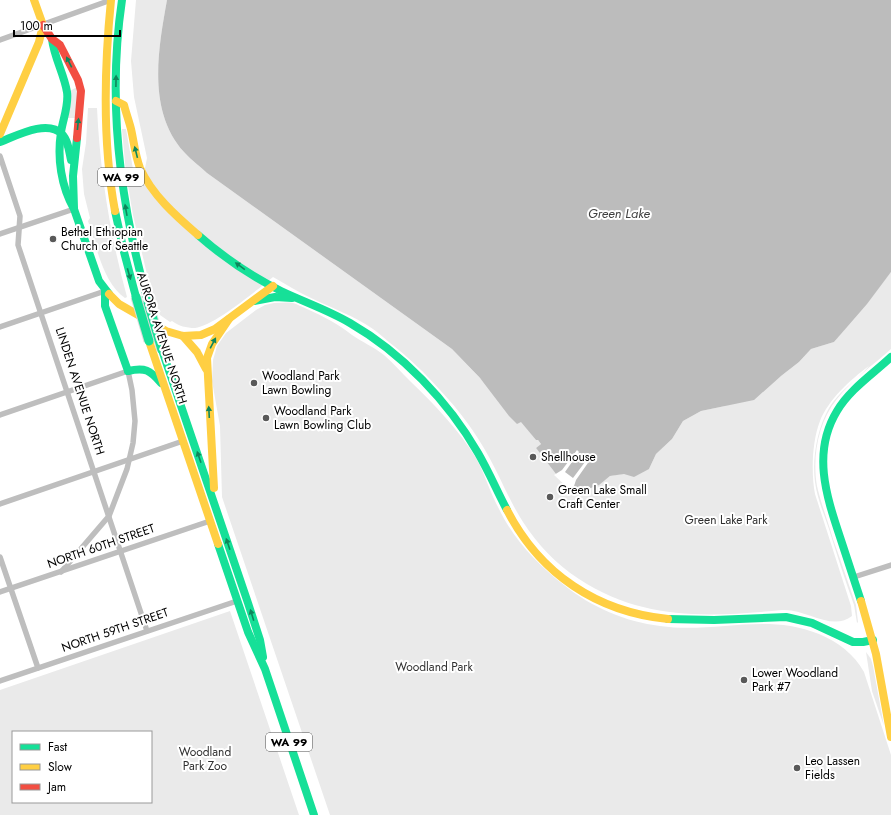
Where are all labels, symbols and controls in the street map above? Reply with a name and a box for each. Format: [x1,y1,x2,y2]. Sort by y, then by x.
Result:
scale bar [14,12,120,38]
text: 100 m [20,17,53,35]
one-way arrow [66,56,72,68]
one-way arrow [113,74,119,87]
one-way arrow [75,117,82,130]
one-way arrow [132,146,138,158]
road number: WA 99 [98,168,144,186]
one-way arrow [122,204,128,216]
water label: Green Lake [588,204,651,223]
place label: Bethel Ethiopian Church of Seattle [61,223,148,255]
marker: Bethel Ethiopian Church of Seattle [48,234,58,244]
one-way arrow [235,262,245,270]
one-way arrow [126,268,132,280]
street label: AURORA AVENUE NORTH [132,270,192,406]
street label: LINDEN AVENUE NORTH [51,325,109,457]
one-way arrow [209,337,216,349]
place label: Woodland Park Lawn Bowling [262,367,340,399]
marker: Woodland Park Lawn Bowling [249,378,259,388]
place label: Woodland Park Lawn Bowling Club [274,402,371,434]
one-way arrow [205,406,212,418]
marker: Woodland Park Lawn Bowling Club [261,413,271,423]
place label: Shellhouse [541,448,596,466]
one-way arrow [196,450,202,462]
marker: Shellhouse [528,452,538,462]
place label: Green Lake Small Craft Center [558,481,647,513]
marker: Green Lake Small Craft Center [545,492,555,502]
park label: Green Lake Park [685,511,768,529]
street label: NORTH 60TH STREET [45,519,158,573]
one-way arrow [225,537,231,549]
street label: NORTH 59TH STREET [59,603,171,657]
one-way arrow [249,608,255,620]
park label: Woodland Park [395,658,473,676]
place label: Lower Woodland Park #7 [752,664,838,696]
marker: Lower Woodland Park #7 [739,675,749,685]
legend [12,731,152,803]
road number: WA 99 [266,733,312,751]
text: Fast [48,738,67,756]
park label: Woodland Park Zoo [179,743,231,775]
place label: Leo Lassen Fields [805,752,860,784]
text: Slow [48,758,73,776]
marker: Leo Lassen Fields [792,763,802,773]
text: Jam [46,778,66,796]

